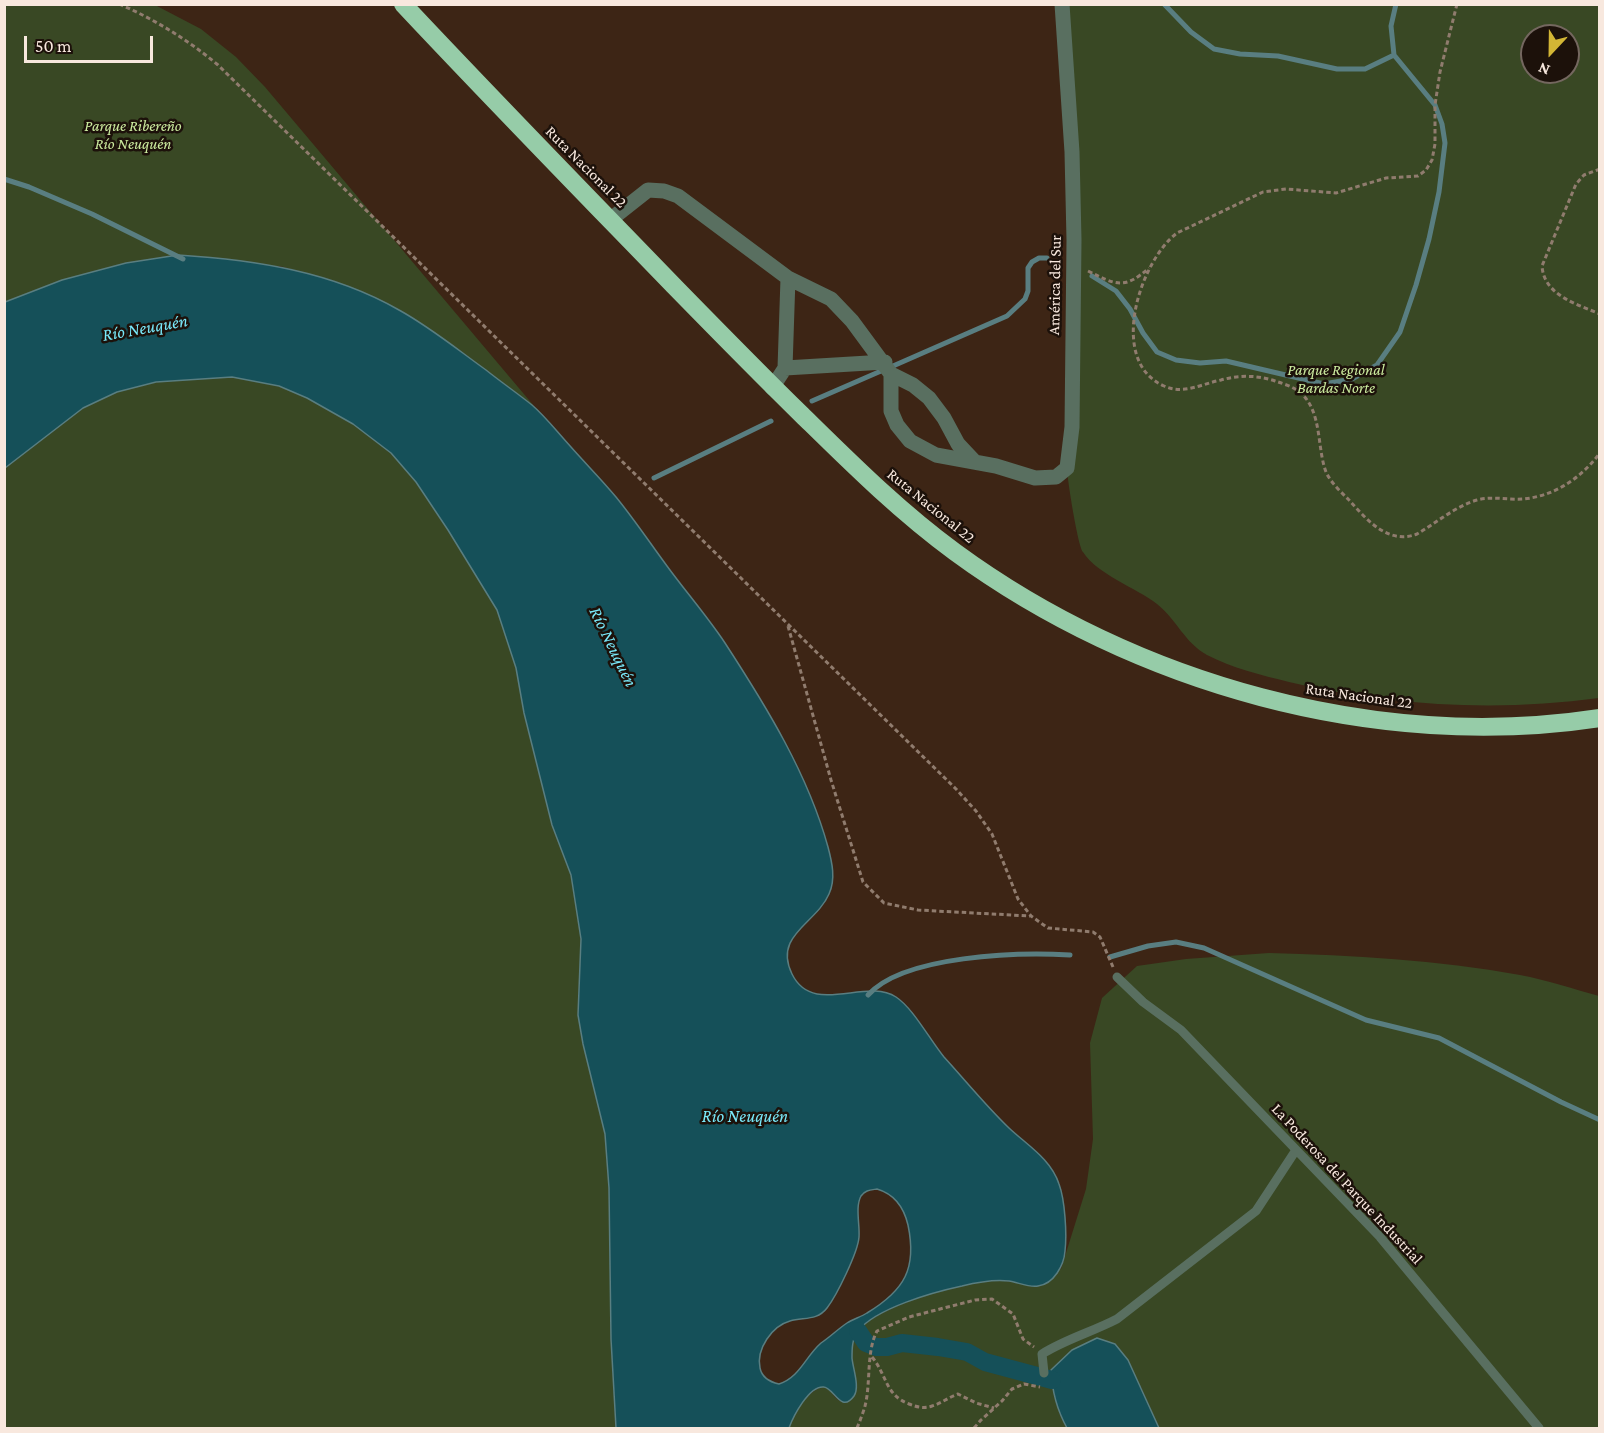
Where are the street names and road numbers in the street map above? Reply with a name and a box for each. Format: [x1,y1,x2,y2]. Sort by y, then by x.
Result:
street label: Ruta Nacional 22 [541,122,631,212]
street label: América del Sur [1045,235,1065,335]
street label: Ruta Nacional 22 [883,465,979,547]
street label: Ruta Nacional 22 [1304,679,1414,713]
street label: La Poderosa del Parque Industrial [1267,1100,1427,1268]

